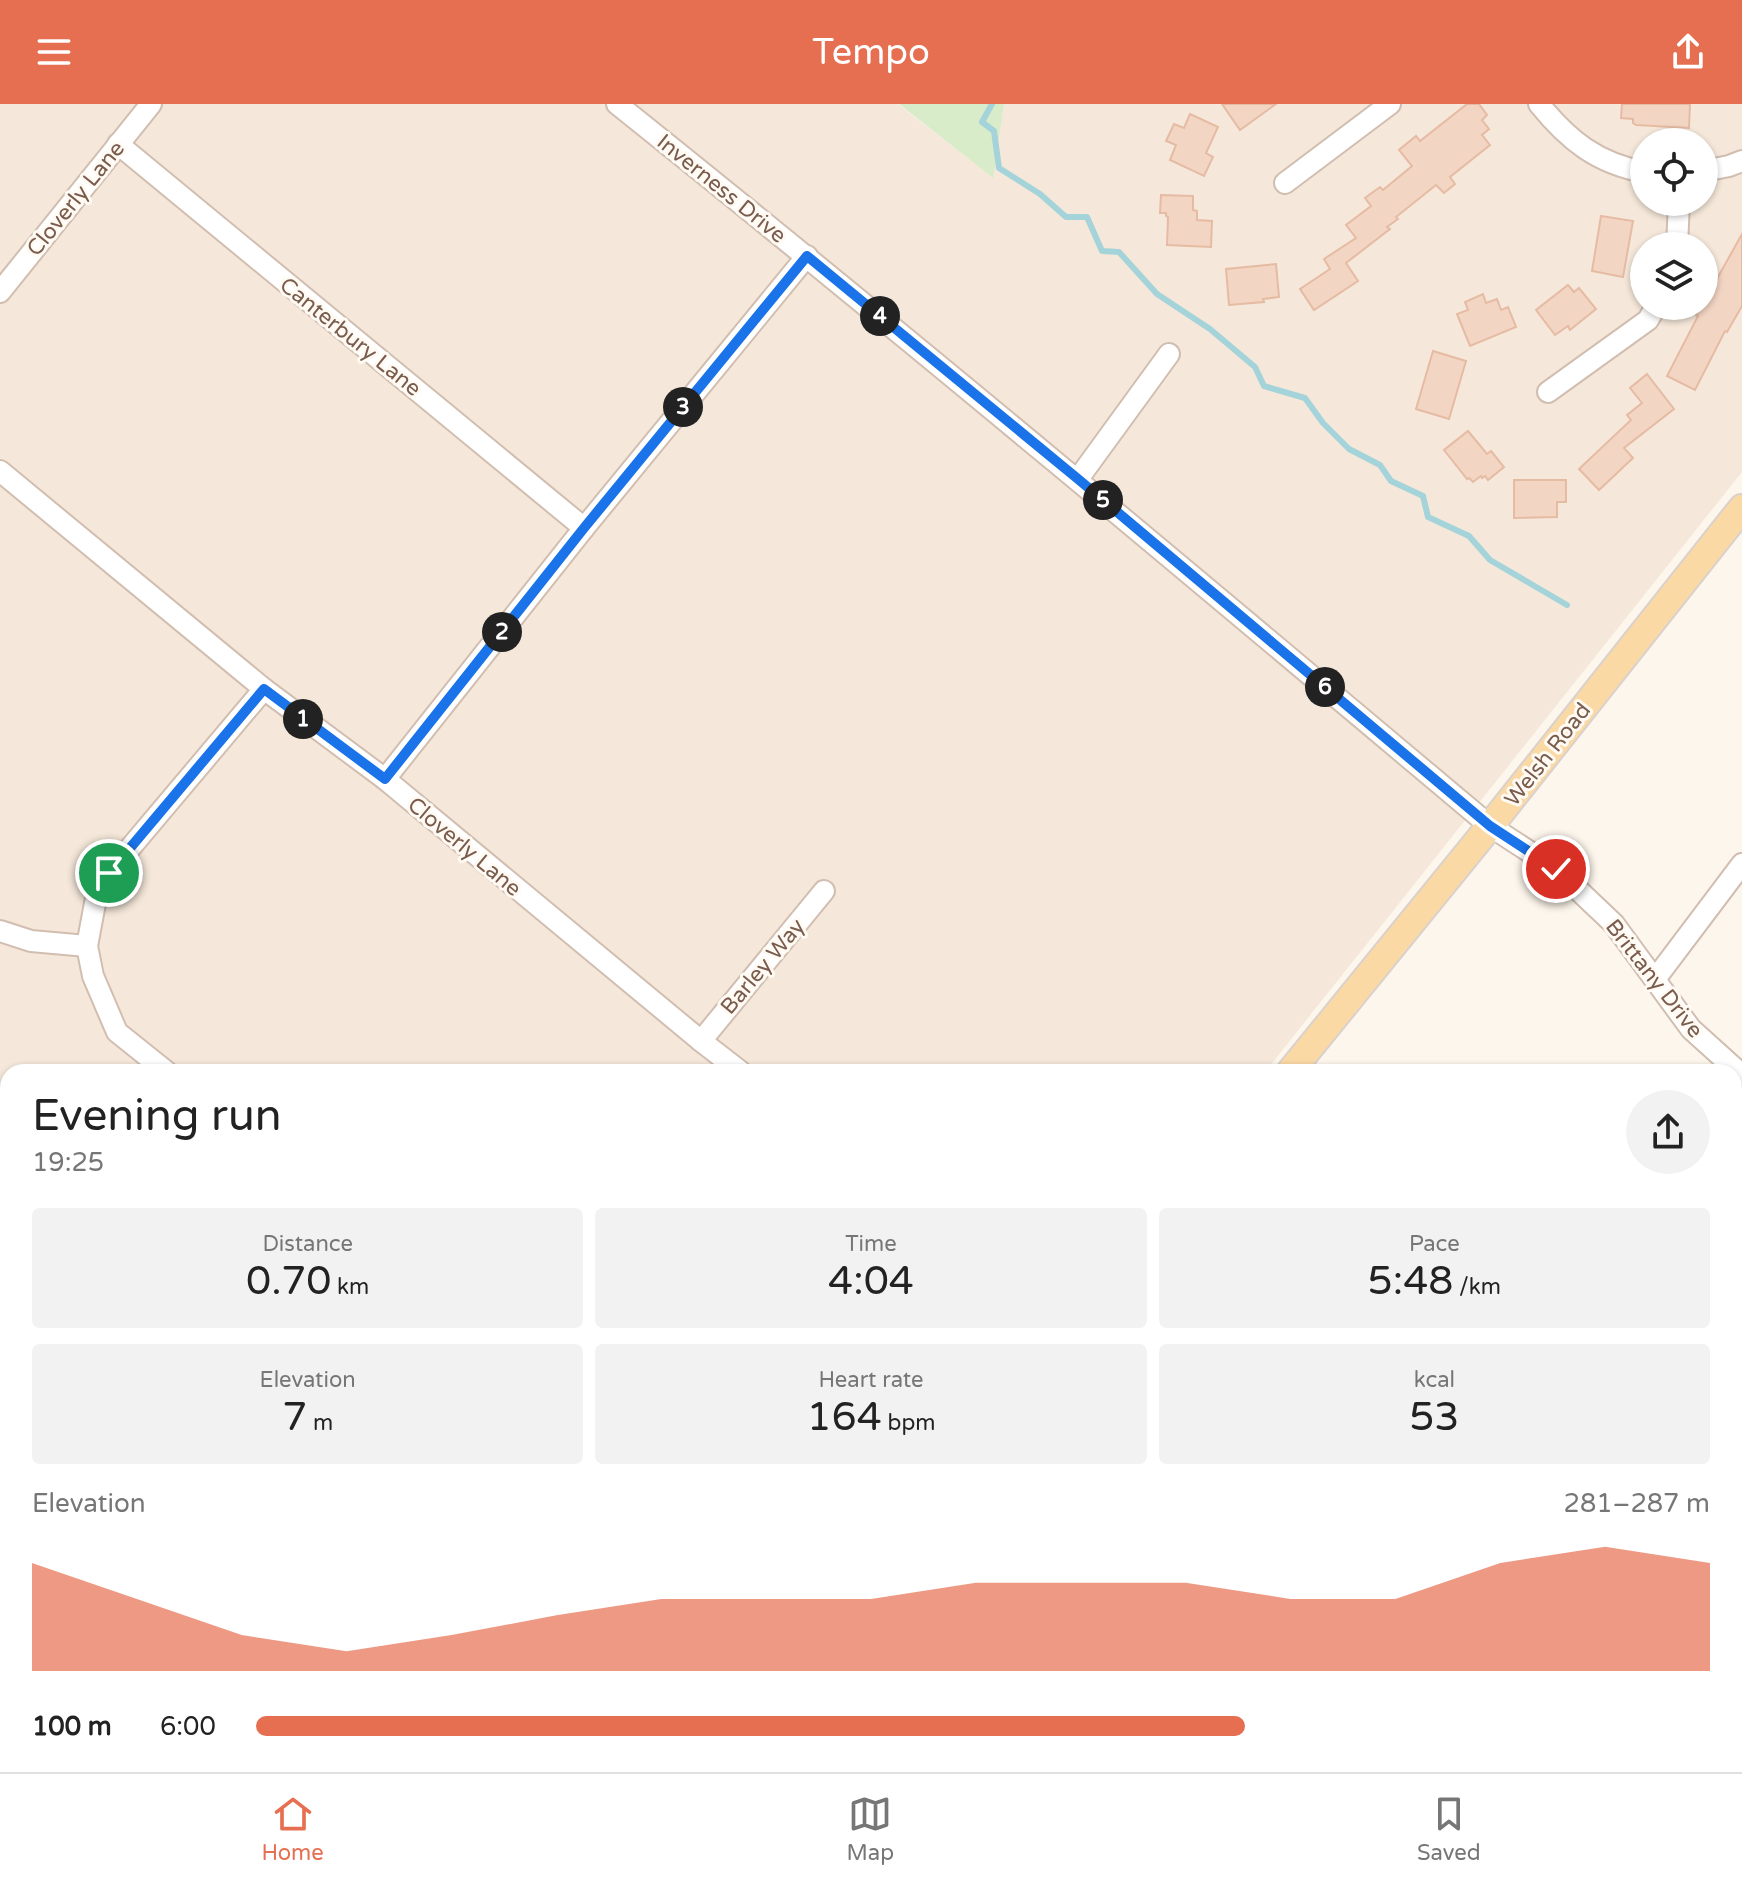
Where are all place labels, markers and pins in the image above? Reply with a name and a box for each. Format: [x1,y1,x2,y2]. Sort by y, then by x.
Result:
pin: 4 [860,296,900,336]
pin: 3 [663,387,703,427]
pin: 5 [1083,480,1123,520]
pin: 2 [482,612,522,652]
pin: 6 [1305,667,1345,707]
pin: 1 [283,699,323,739]
pin [1522,835,1590,903]
pin [75,839,143,907]

